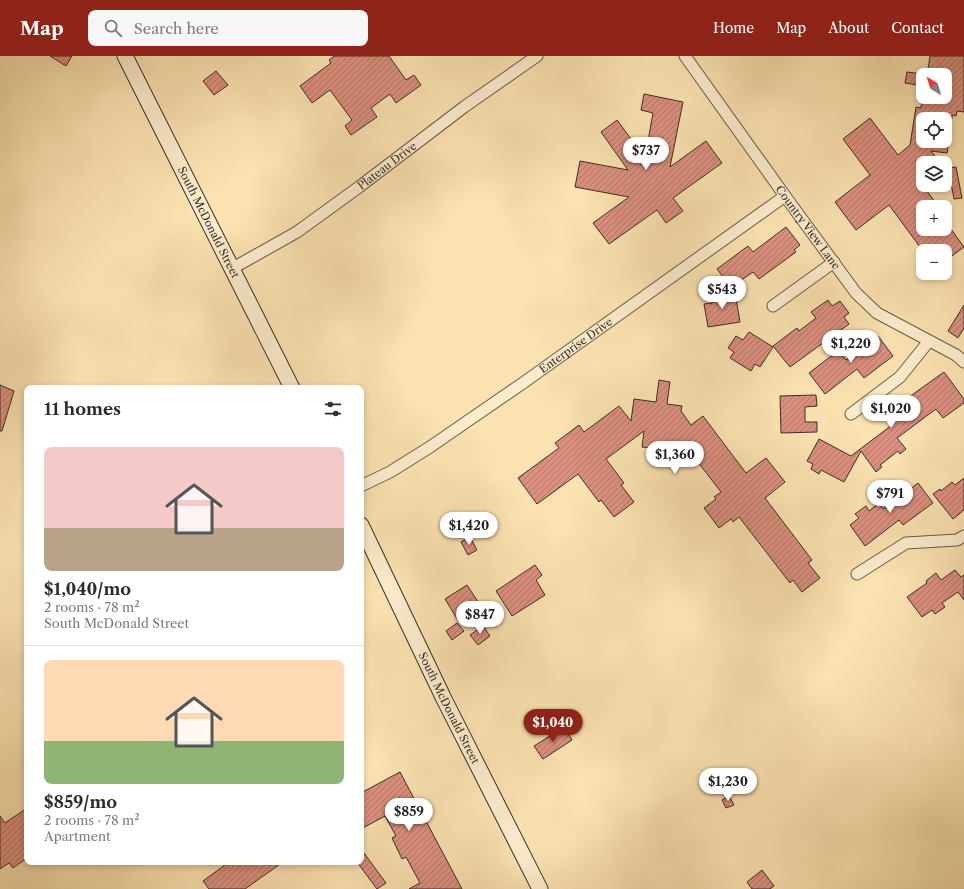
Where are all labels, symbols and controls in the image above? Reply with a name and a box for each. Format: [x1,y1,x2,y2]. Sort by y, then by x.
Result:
search box [88,10,368,46]
text: Map [20,17,64,40]
icon: search [102,17,124,39]
text: Search here [134,19,219,38]
text: Home [713,19,754,37]
text: Map [776,19,806,37]
text: About [828,19,869,37]
text: Contact [891,19,944,37]
north arrow [916,68,952,104]
map controls [916,68,952,280]
button: locate [916,112,952,148]
pin: $737 [622,137,670,171]
street label: Plateau Drive [354,139,419,193]
text: $737 [632,142,660,158]
button: layers [916,156,952,192]
street label: South McDonald Street [175,164,243,280]
street label: Country View Lane [773,183,843,272]
button: + [916,200,952,236]
button: − [916,244,952,280]
pin: $543 [698,276,746,310]
text: $543 [707,281,737,297]
street label: Enterprise Drive [536,315,615,376]
pin: $1,220 [818,330,884,364]
text: $1,220 [831,335,871,351]
pin: $1,020 [858,395,924,429]
icon: filters [322,398,344,420]
text: 11 homes [44,399,121,419]
text: $1,020 [871,400,911,416]
pin: $1,360 [642,441,708,475]
text: $1,360 [655,446,695,462]
icon: home [158,473,230,545]
pin: $791 [866,480,914,514]
text: $791 [876,485,904,501]
pin: $1,420 [436,512,502,546]
text: $1,420 [449,517,489,533]
text: $1,040/mo [44,579,131,599]
text: 2 rooms · 78 m² [44,599,140,615]
pin: $847 [456,601,504,635]
text: $847 [465,606,495,622]
text: South McDonald Street [44,615,189,631]
street label: South McDonald Street [416,650,483,766]
icon: home [158,686,230,758]
pin: $1,040 [520,709,586,743]
text: $1,040 [533,714,573,730]
pin: $1,230 [695,768,761,802]
text: $1,230 [708,773,748,789]
text: $859/mo [44,792,117,812]
pin: $859 [385,798,433,832]
text: $859 [394,803,424,819]
text: 2 rooms · 78 m² [44,812,140,828]
text: Apartment [44,828,111,844]

